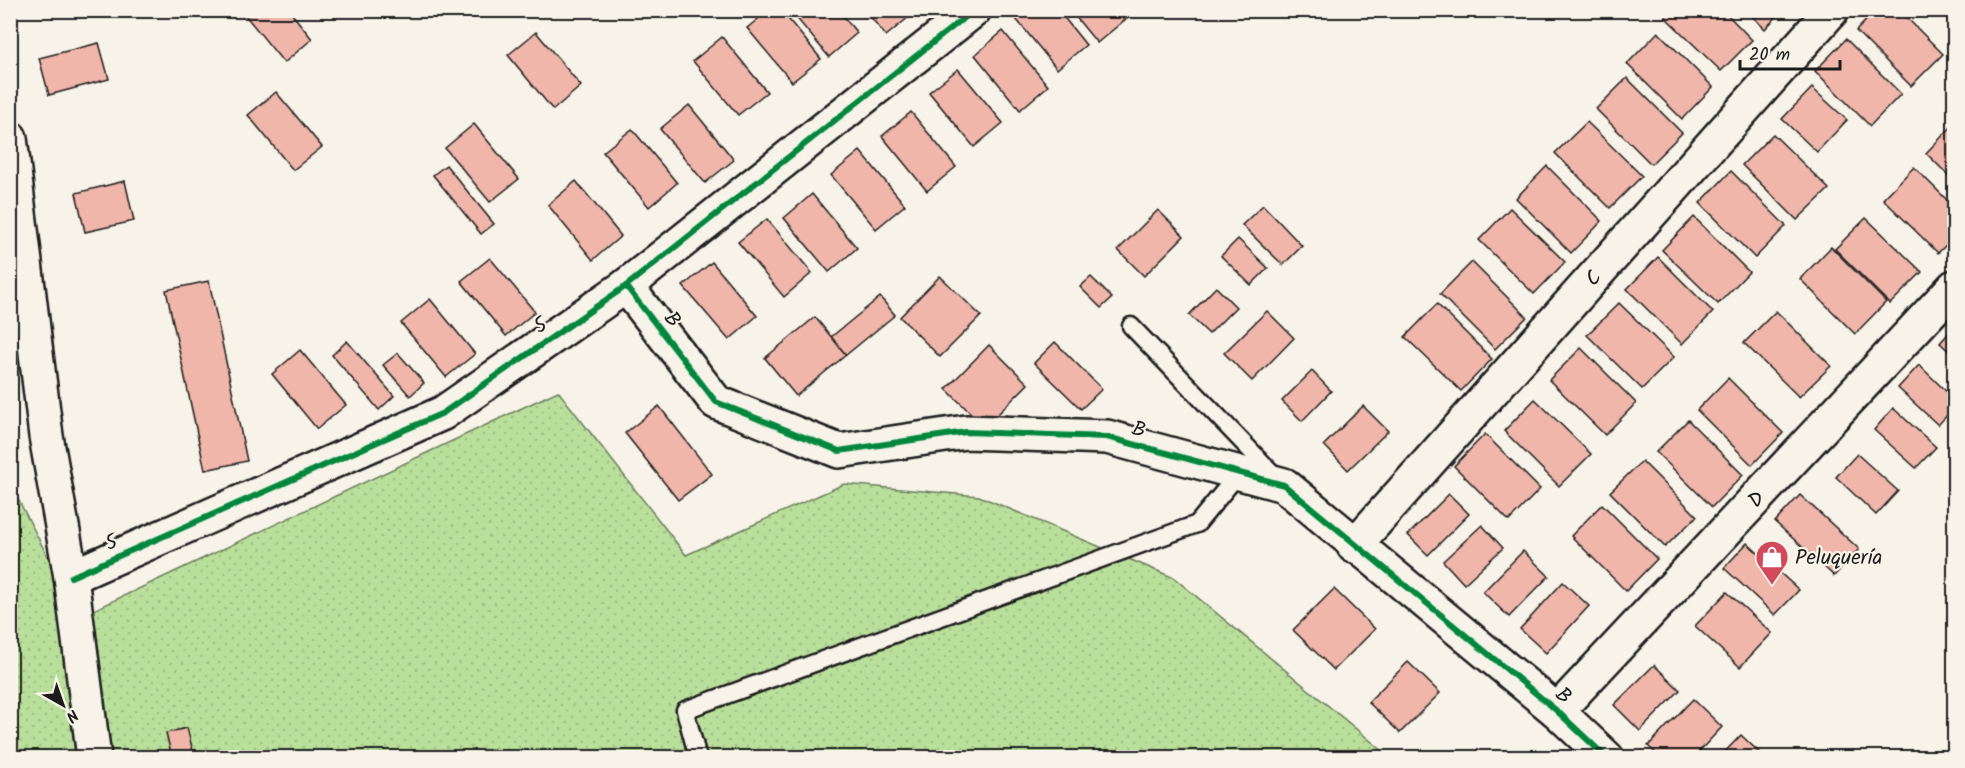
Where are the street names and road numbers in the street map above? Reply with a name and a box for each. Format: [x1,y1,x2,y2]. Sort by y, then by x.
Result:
street label: C [1578,263,1611,295]
street label: B [655,304,689,335]
street label: 5 [527,308,556,343]
street label: B [1128,413,1149,448]
street label: D [1740,484,1774,516]
street label: 5 [100,525,125,561]
street label: B [1547,679,1579,713]

